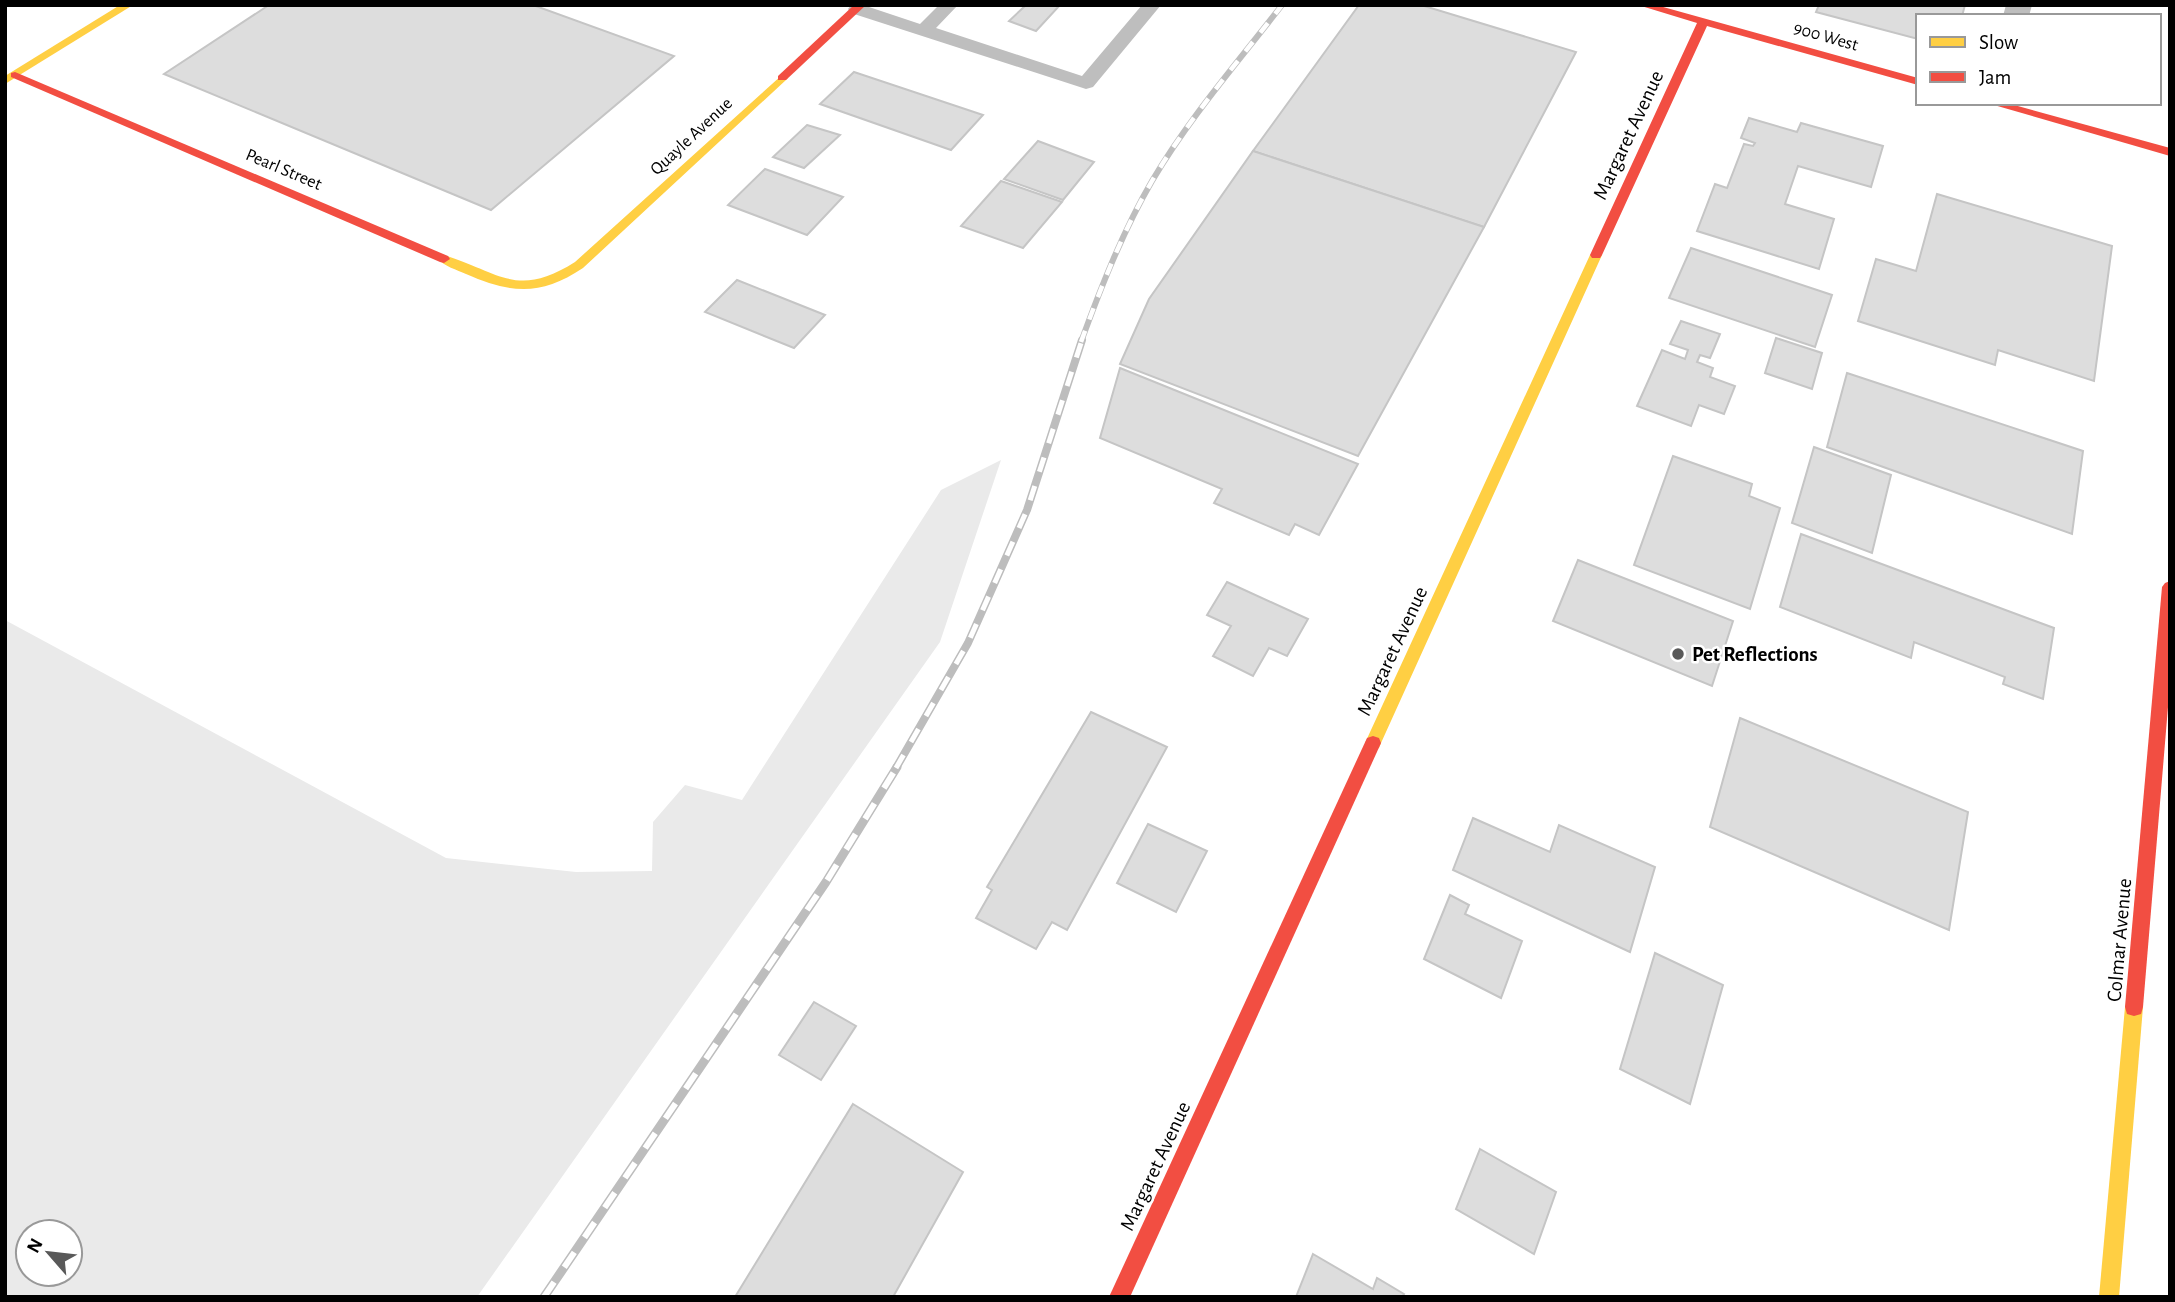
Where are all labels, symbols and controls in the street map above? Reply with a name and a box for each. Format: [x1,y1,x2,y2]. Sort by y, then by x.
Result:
legend [1916,14,2161,105]
street label: 900 West [1791,19,1860,55]
text: Slow [1979,32,2018,53]
street label: Margaret Avenue [1589,67,1668,203]
text: Jam [1979,67,2011,88]
street label: Quayle Avenue [647,94,736,179]
street label: Pearl Street [243,146,324,194]
street label: Margaret Avenue [1353,583,1432,719]
place label: Pet Reflections [1692,644,1818,665]
marker: Pet Reflections [1670,646,1686,662]
street label: Colmar Avenue [2104,877,2135,1003]
street label: Margaret Avenue [1116,1098,1195,1234]
north arrow [14,1218,84,1288]
text: N [24,1235,47,1256]

